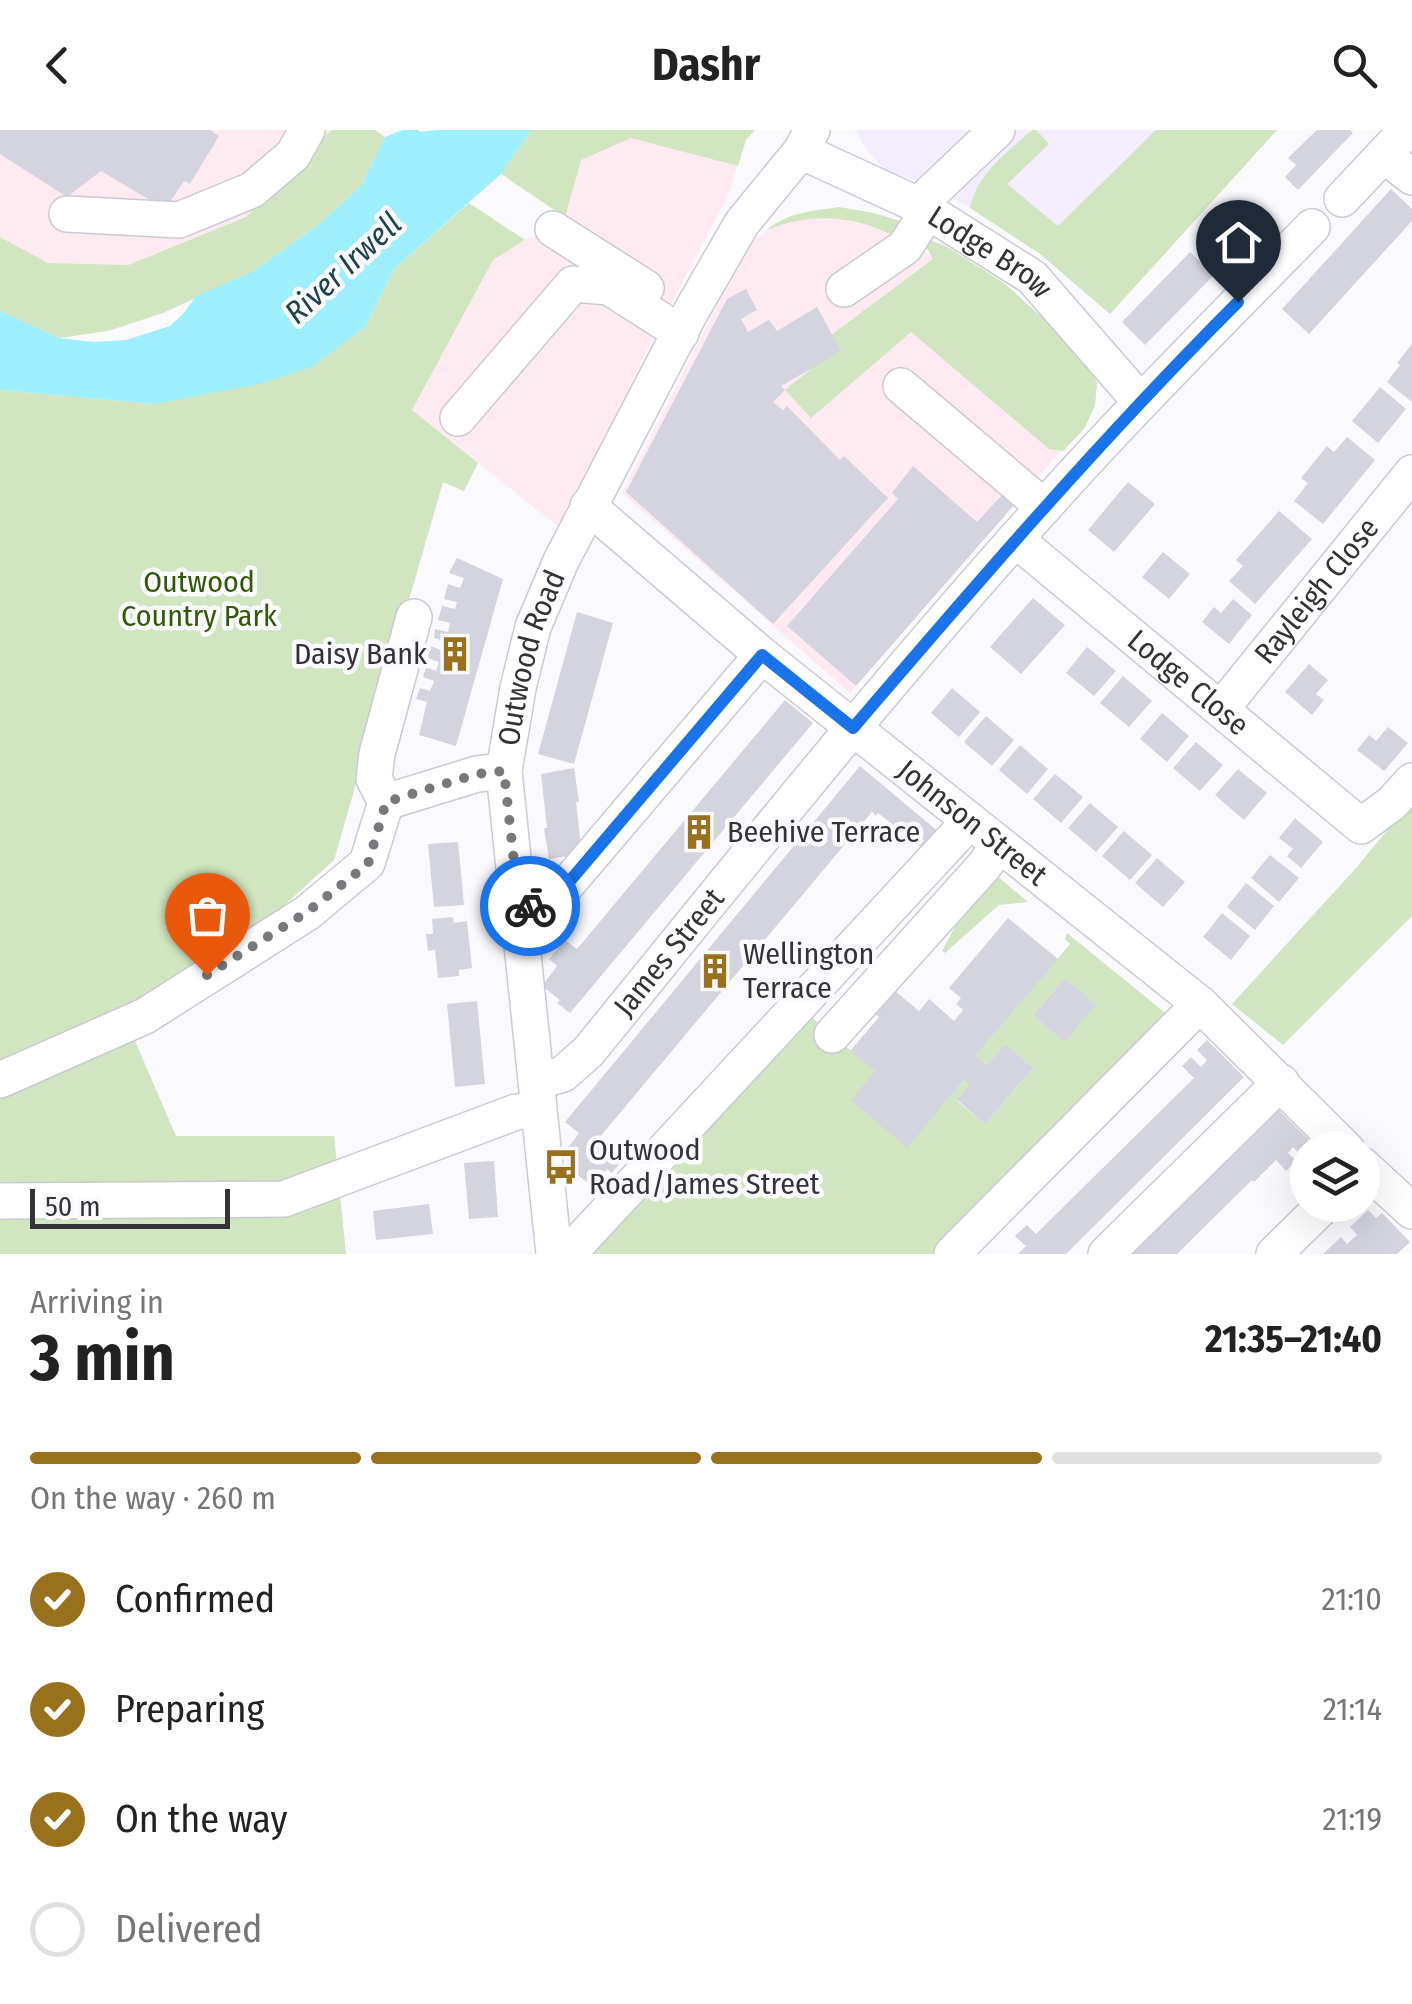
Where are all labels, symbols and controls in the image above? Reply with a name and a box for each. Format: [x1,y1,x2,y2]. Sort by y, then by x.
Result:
icon: back [30,38,85,93]
text: Dashr [652,38,760,92]
icon: search [1327,38,1382,93]
street label: Lodge Brow [921,198,1060,306]
pin [1196,200,1281,303]
water label: River Irwell [277,205,409,331]
icon: home [1211,215,1266,270]
street label: Rayleigh Close [1247,511,1386,671]
park label: Outwood Country Park [121,564,277,634]
street label: Outwood Road [491,565,573,748]
street label: Lodge Close [1120,622,1256,743]
building icon: Daisy Bank [436,635,474,673]
place label: Daisy Bank [294,636,427,672]
street label: Johnson Street [890,752,1054,893]
building icon: Beehive Terrace [680,813,718,851]
place label: Beehive Terrace [727,814,920,850]
courier [480,856,580,956]
pin [165,873,250,976]
icon: bike [503,879,558,934]
street label: James Street [606,881,732,1024]
icon: bag [180,888,235,943]
place label: Wellington Terrace [743,936,874,1006]
building icon: Wellington Terrace [696,952,734,990]
place label: Outwood Road/James Street [589,1132,820,1202]
map controls [1290,1132,1380,1222]
button: layers [1290,1132,1380,1222]
bus stop icon: Outwood Road/James Street [542,1148,580,1186]
scale bar [30,1184,230,1228]
text: 50 m [45,1190,101,1223]
text: Arriving in [30,1283,164,1321]
text: 21:35–21:40 [1205,1316,1382,1362]
text: 3 min [30,1319,175,1397]
text: On the way · 260 m [30,1479,276,1517]
icon: check [30,1572,85,1627]
text: Confirmed [115,1576,275,1622]
text: 21:10 [1321,1580,1382,1618]
icon: check [30,1682,85,1737]
text: Preparing [115,1686,264,1732]
text: 21:14 [1323,1690,1382,1728]
icon: check [30,1792,85,1847]
text: On the way [115,1796,287,1842]
text: 21:19 [1323,1800,1382,1838]
text: Delivered [115,1906,262,1952]

